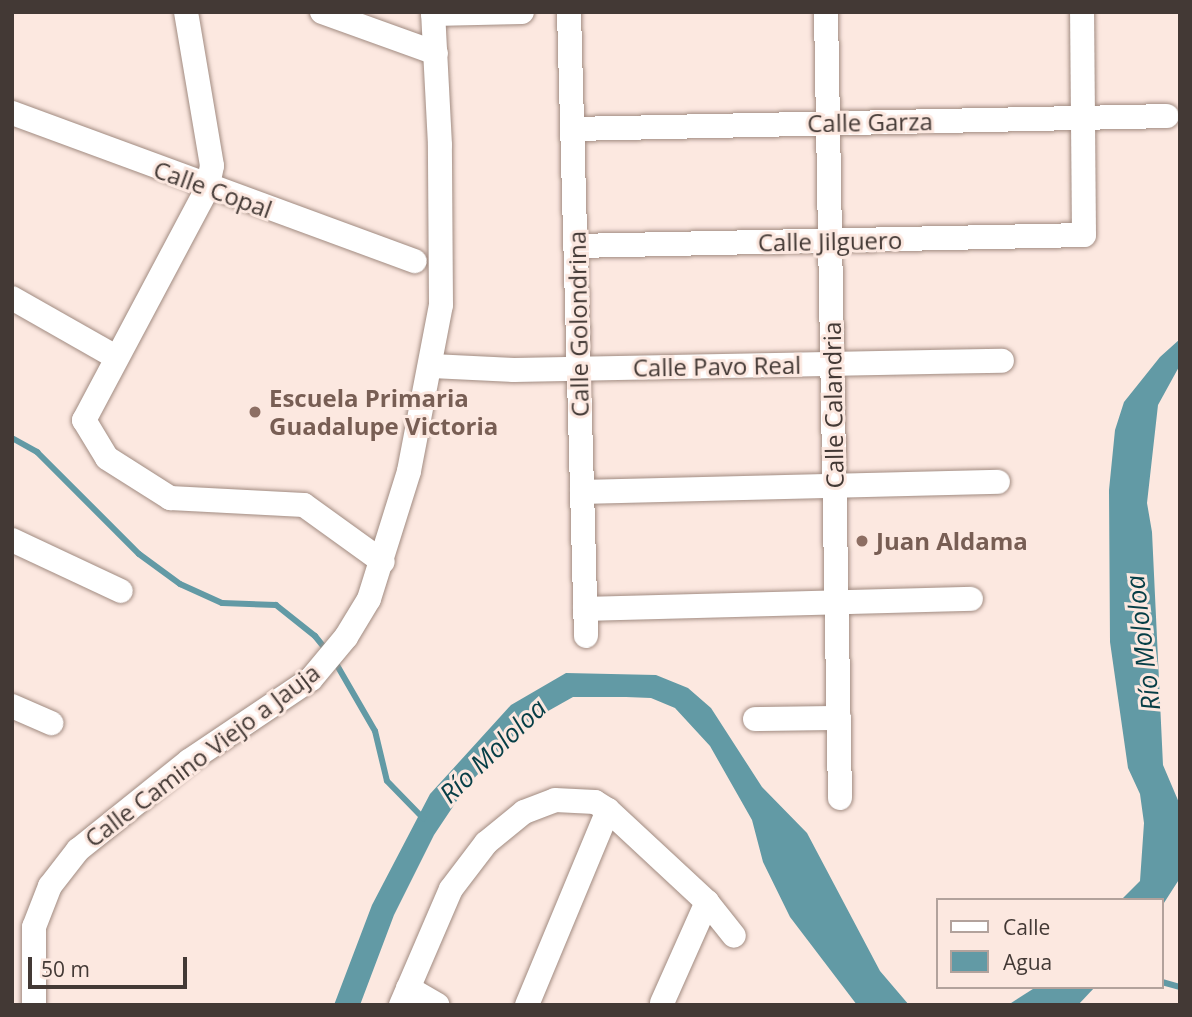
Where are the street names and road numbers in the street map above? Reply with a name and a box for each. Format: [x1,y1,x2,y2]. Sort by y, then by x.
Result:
street label: Calle Garza [807,107,933,137]
street label: Calle Copal [150,154,276,224]
street label: Calle Jilguero [758,225,902,257]
street label: Calle Golondrina [562,231,594,417]
street label: Calle Calandria [817,321,849,489]
street label: Calle Pavo Real [633,350,801,382]
street label: Calle Camino Viejo a Jauja [79,657,325,853]

